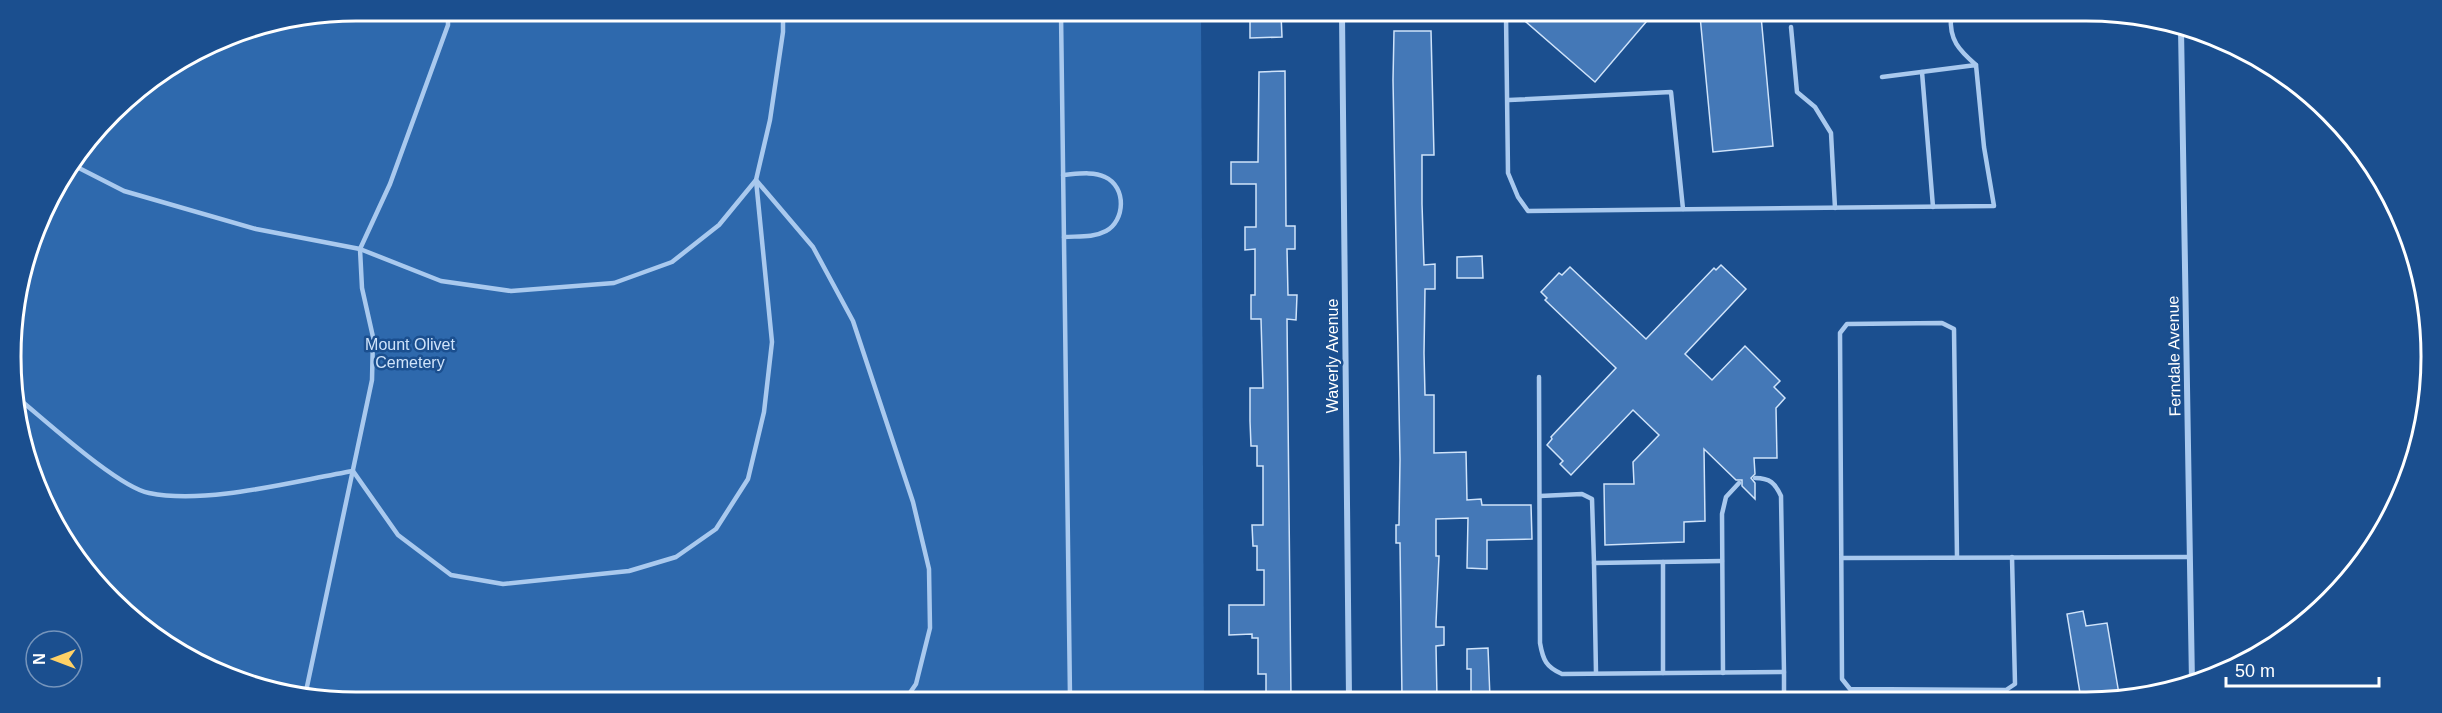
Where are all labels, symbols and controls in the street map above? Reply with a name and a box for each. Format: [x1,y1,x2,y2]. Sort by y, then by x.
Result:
street label: Ferndale Avenue [2164,295,2184,416]
street label: Waverly Avenue [1324,299,1341,413]
park label: Mount Olivet Cemetery [365,336,455,371]
north arrow [24,629,84,689]
scale bar [2226,650,2379,688]
text: N [31,653,48,665]
text: 50 m [2235,661,2275,681]

